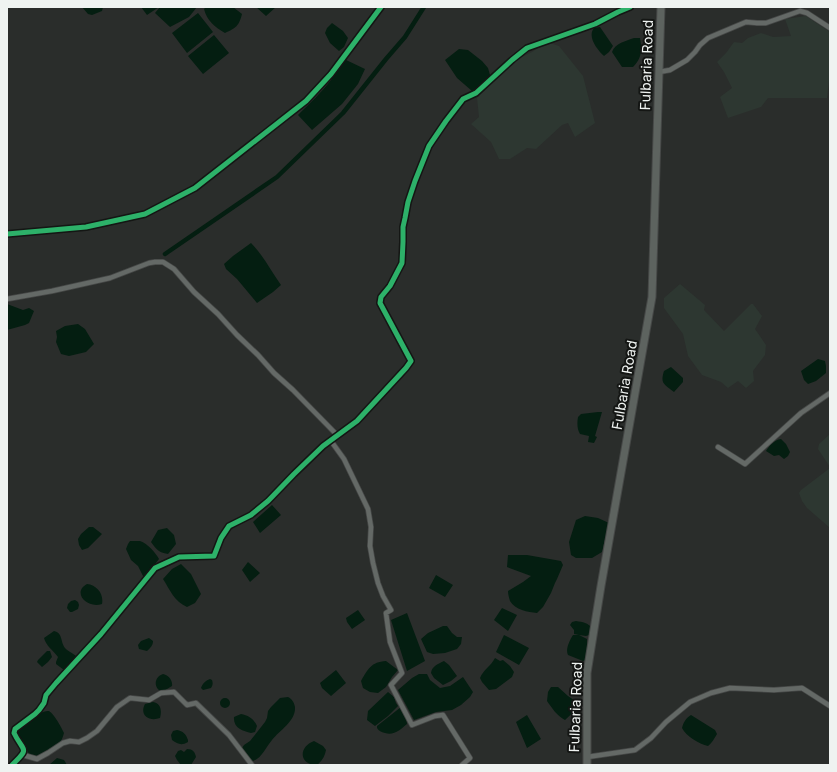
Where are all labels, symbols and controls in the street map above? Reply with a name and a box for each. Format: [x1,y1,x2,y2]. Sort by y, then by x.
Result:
street label: Fulbaria Road [636,19,656,111]
street label: Fulbaria Road [608,339,640,431]
street label: Fulbaria Road [565,661,585,753]

